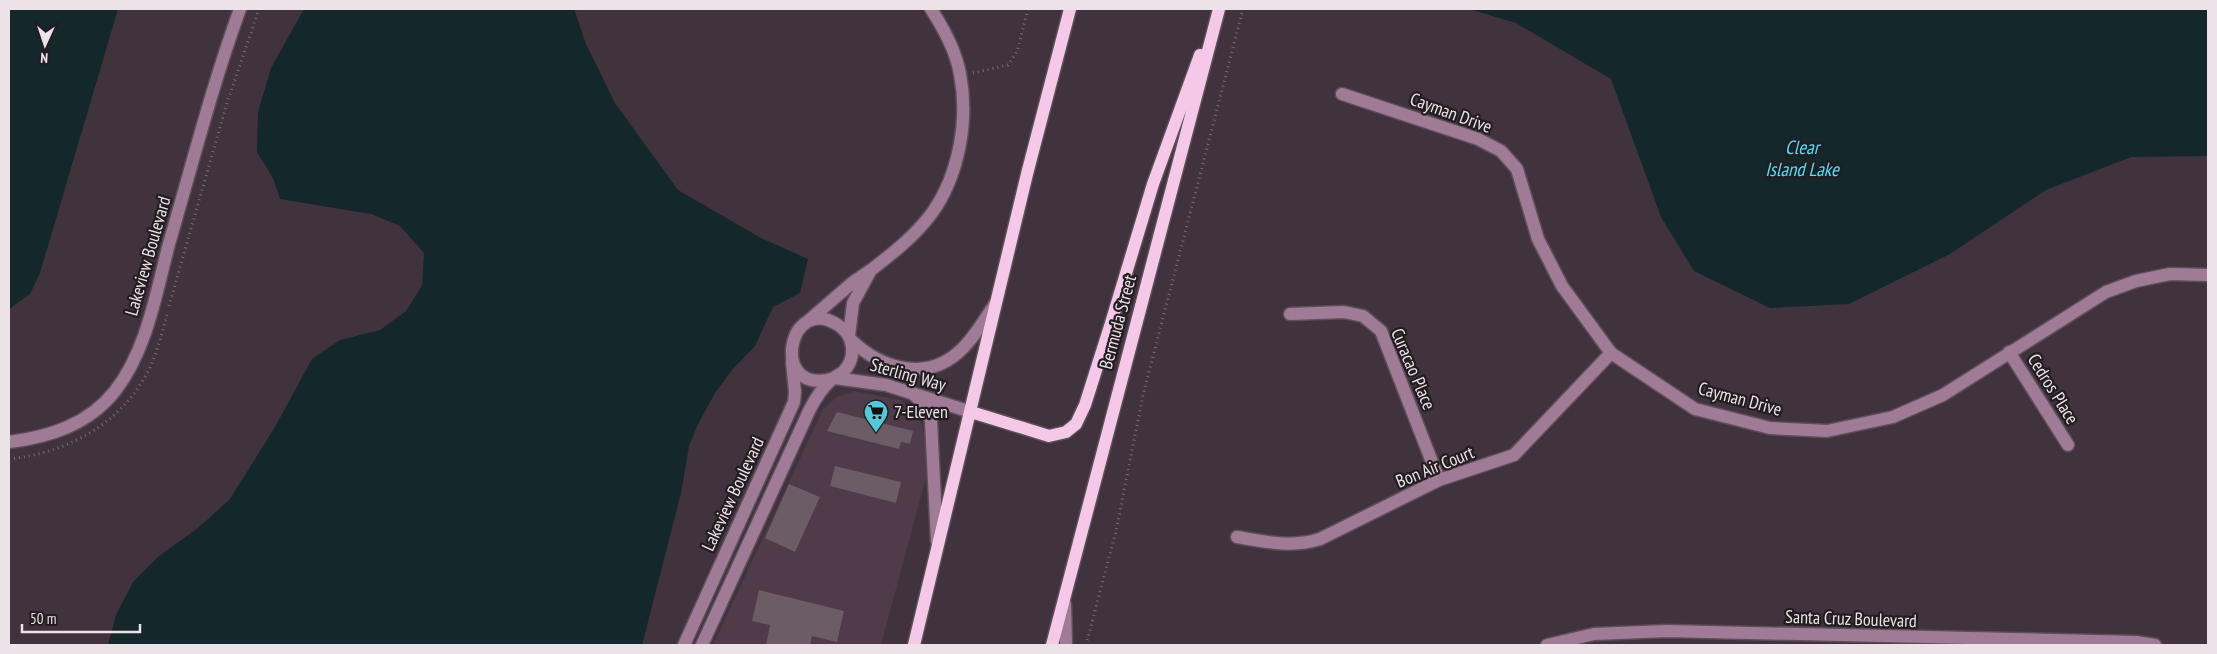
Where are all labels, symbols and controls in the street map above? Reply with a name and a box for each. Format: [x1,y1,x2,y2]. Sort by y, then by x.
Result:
north arrow [20,20,70,70]
text: N [40,49,49,67]
street label: Cayman Drive [1407,87,1495,138]
water label: Clear Island Lake [1765,135,1840,181]
street label: Lakeview Boulevard [120,194,176,318]
street label: Bermuda Street [1094,272,1141,371]
street label: Curacao Place [1386,325,1441,413]
street label: Cedros Place [2023,349,2084,428]
street label: Sterling Way [868,353,949,396]
street label: Cayman Drive [1696,376,1784,421]
supermarket icon: 7-Eleven [863,399,889,433]
place label: 7-Eleven [894,400,948,423]
street label: Lakeview Boulevard [696,433,769,554]
street label: Bon Air Court [1392,440,1477,493]
scale bar [22,602,140,634]
street label: Santa Cruz Boulevard [1785,605,1917,632]
text: 50 m [30,609,56,628]

